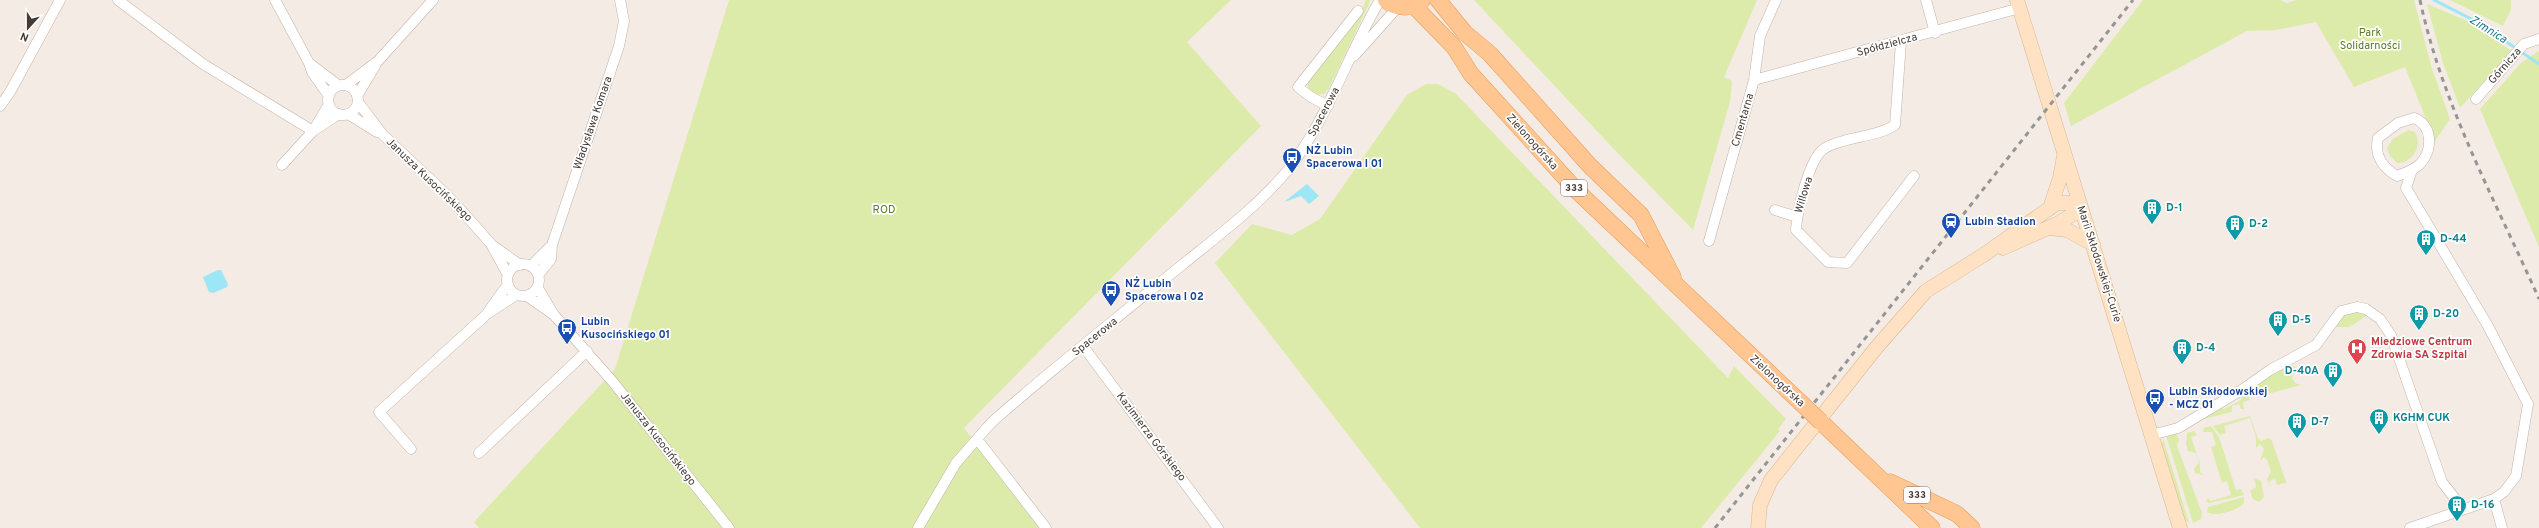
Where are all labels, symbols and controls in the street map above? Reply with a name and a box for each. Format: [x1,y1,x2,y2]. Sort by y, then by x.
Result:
north arrow [8,8,48,48]
water label: Zimnica [2466,12,2510,48]
park label: Park Solidarności [2340,26,2400,53]
text: N [19,28,31,44]
street label: Spółdzielcza [1855,30,1919,60]
street label: Górnicza [2485,45,2525,87]
street label: Władysława Komara [570,74,616,172]
street label: Spacerowa [1305,85,1343,139]
street label: Cmentarna [1729,91,1757,148]
street label: Zielonogórska [1503,111,1561,173]
street label: Janusza Kusocińskiego [383,135,475,225]
place label: NŻ Lubin Spacerowa I 01 [1306,143,1382,171]
bus stop icon: NŻ Lubin Spacerowa I 01 [1281,146,1303,174]
street label: Willowa [1792,175,1816,215]
road number: 333 [1561,180,1587,196]
building icon: D-1 [2141,197,2163,225]
place label: D-1 [2166,201,2183,215]
park label: ROD [873,203,895,217]
street label: Marii Skłodowskiej-Curie [2074,204,2124,324]
station icon: Lubin Stadion [1940,211,1962,239]
building icon: D-2 [2224,213,2246,241]
place label: Lubin Stadion [1965,215,2036,229]
place label: D-2 [2249,217,2268,231]
building icon: D-44 [2415,228,2437,256]
place label: D-44 [2440,232,2467,246]
place label: NŻ Lubin Spacerowa I 02 [1125,276,1204,304]
bus stop icon: NŻ Lubin Spacerowa I 02 [1100,279,1122,307]
building icon: D-20 [2408,303,2430,331]
place label: D-20 [2433,307,2459,321]
building icon: D-5 [2267,309,2289,337]
place label: D-5 [2292,313,2311,327]
street label: Spacerowa [1070,314,1121,359]
place label: Lubin Kusocińskiego 01 [581,315,670,342]
bus stop icon: Lubin Kusocińskiego 01 [556,317,578,345]
place label: Miedziowe Centrum Zdrowia SA Szpital [2371,335,2472,362]
building icon: D-4 [2171,337,2193,365]
hospital icon: Miedziowe Centrum Zdrowia SA Szpital [2346,337,2368,365]
place label: D-4 [2196,341,2215,355]
street label: Zielonogórska [1746,352,1808,410]
building icon: D-40A [2322,360,2344,388]
place label: D-40A [2285,364,2319,378]
place label: Lubin Skłodowskiej - MCZ 01 [2169,385,2267,412]
bus stop icon: Lubin Skłodowskiej - MCZ 01 [2144,387,2166,415]
street label: Janusza Kusocińskiego [617,389,699,489]
street label: Kazimierza Górskiego [1113,390,1189,484]
building icon: KGHM CUK [2368,407,2390,435]
building icon: D-7 [2286,411,2308,439]
place label: KGHM CUK [2393,411,2450,425]
place label: D-7 [2311,415,2329,429]
road number: 333 [1904,487,1930,503]
building icon: D-16 [2446,494,2468,522]
place label: D-16 [2471,498,2495,512]

